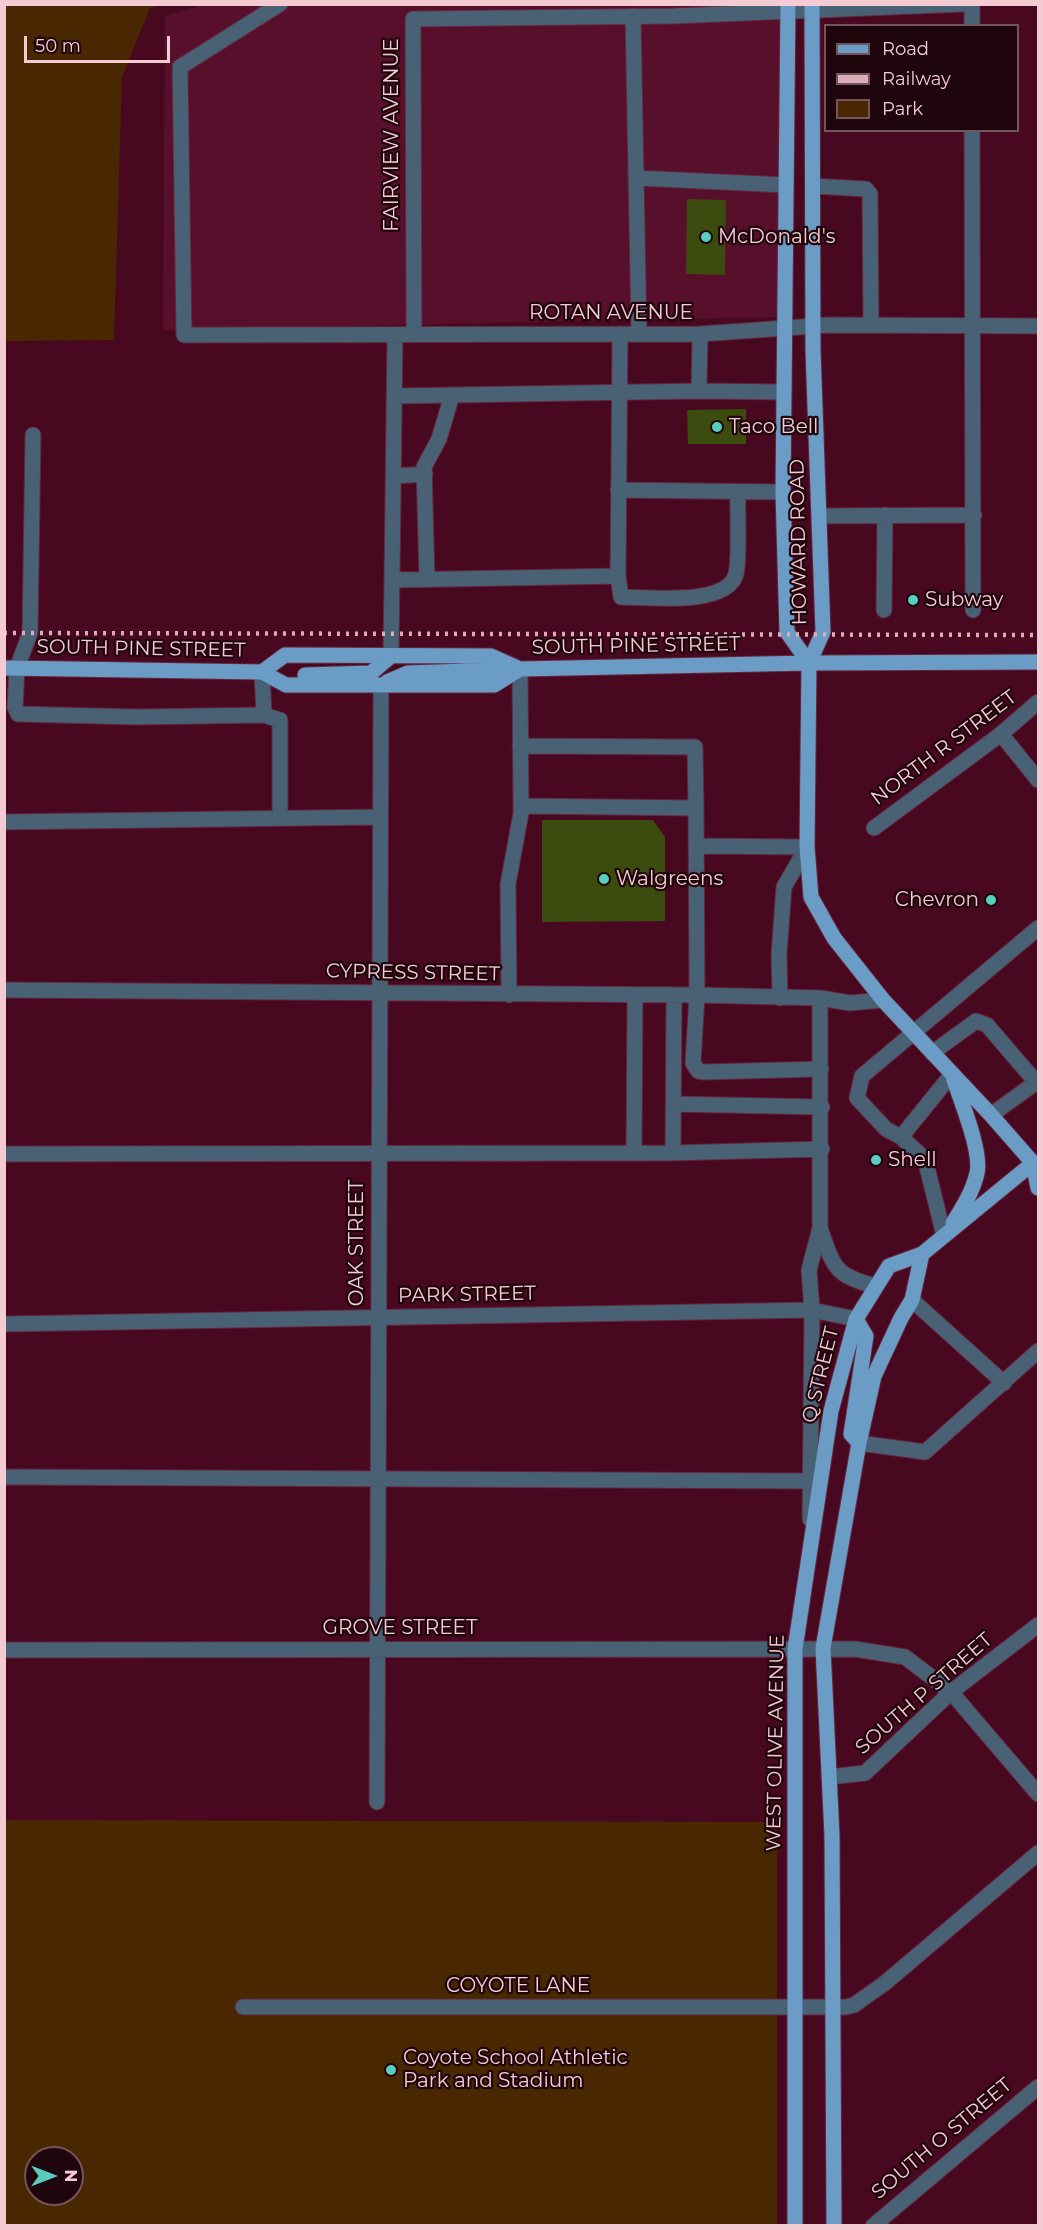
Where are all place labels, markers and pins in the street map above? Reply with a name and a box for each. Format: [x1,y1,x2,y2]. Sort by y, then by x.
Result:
place label: McDonald's [718,225,835,249]
marker: McDonald's [699,230,713,244]
place label: Taco Bell [729,415,818,439]
marker: Taco Bell [710,420,724,434]
place label: Subway [925,588,1003,612]
marker: Subway [906,593,920,607]
place label: Walgreens [616,867,723,891]
marker: Walgreens [597,872,611,886]
place label: Chevron [895,888,979,912]
marker: Chevron [984,893,998,907]
place label: Shell [888,1148,937,1172]
marker: Shell [869,1153,883,1167]
place label: Coyote School Athletic Park and Stadium [403,2046,628,2093]
marker: Coyote School Athletic Park and Stadium [384,2063,398,2077]

